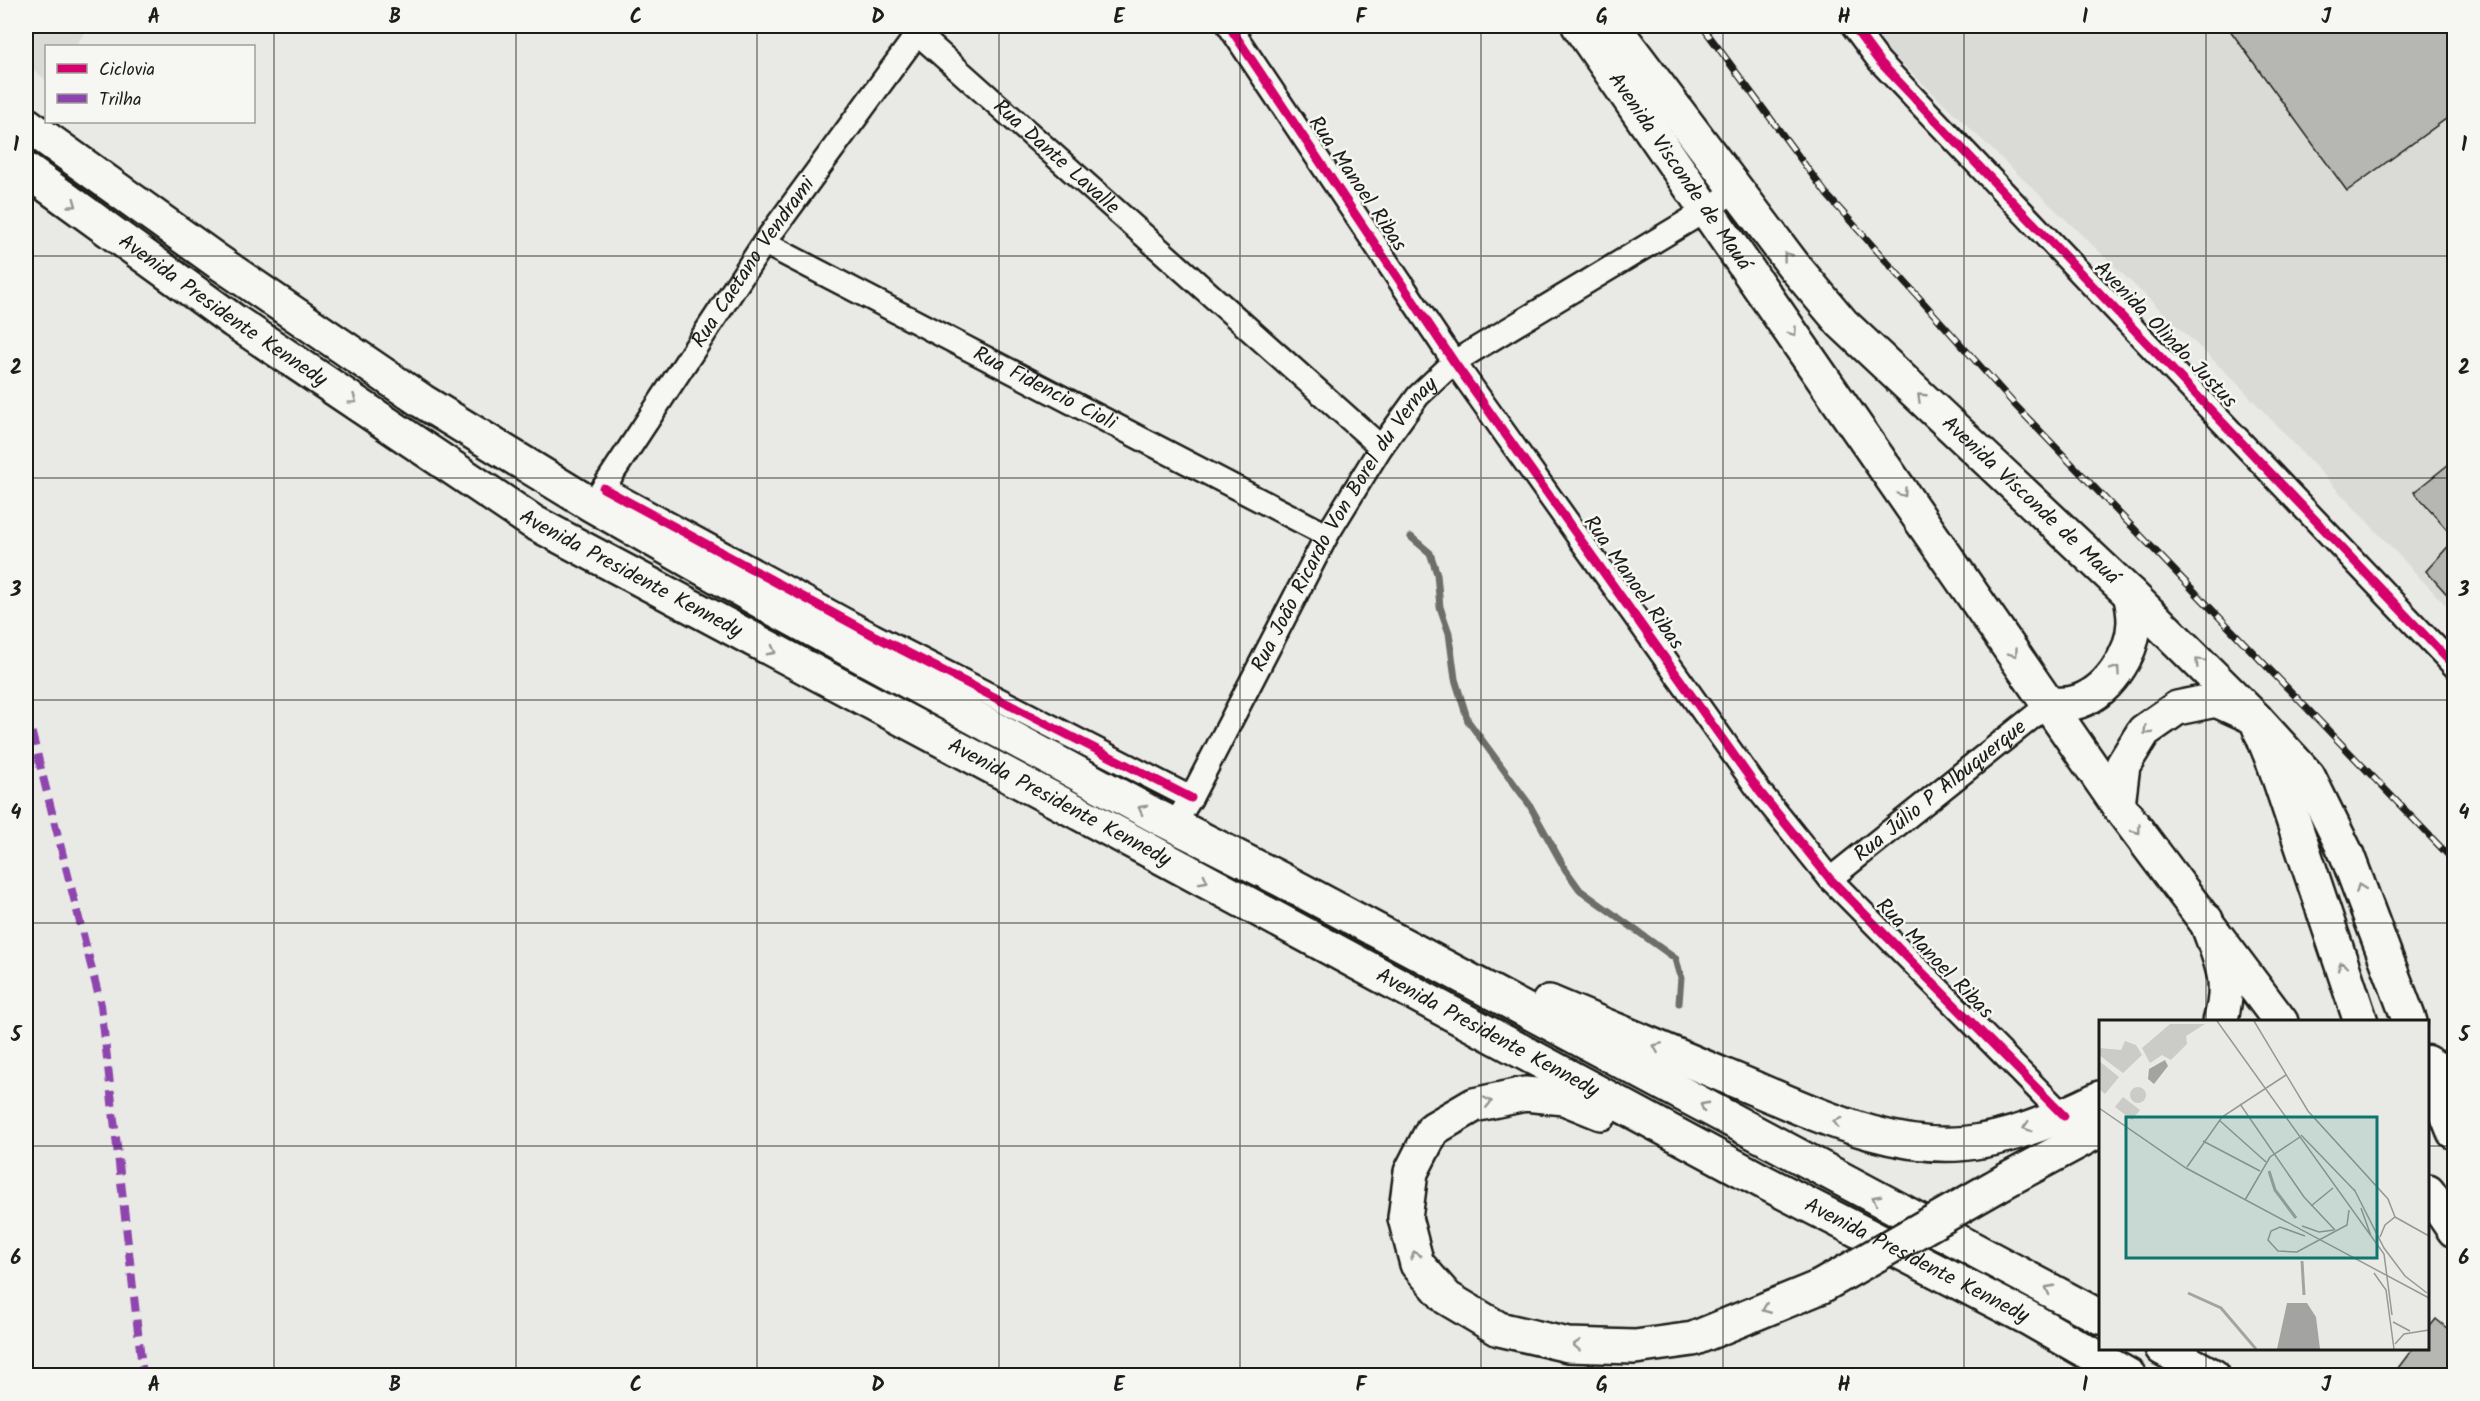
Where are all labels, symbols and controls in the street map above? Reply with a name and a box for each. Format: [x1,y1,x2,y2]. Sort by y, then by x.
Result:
text: A [148,2,160,34]
text: B [389,2,401,34]
text: C [630,2,642,34]
text: D [871,2,885,34]
text: E [1113,2,1125,34]
text: F [1356,2,1368,34]
text: G [1596,2,1608,34]
text: H [1837,2,1851,34]
text: I [2082,2,2088,34]
text: J [2321,2,2332,34]
legend [45,45,255,123]
text: Ciclovia [99,56,155,85]
street label: Avenida Visconde de Mauá [1599,66,1761,279]
text: Trilha [99,86,141,115]
street label: Rua Dante Lavalle [985,91,1128,223]
street label: Rua Manoel Ribas [1299,109,1415,259]
text: 1 [13,130,19,162]
text: 1 [2461,130,2467,162]
street label: Rua Caetano Vendrami [683,169,824,354]
one-way arrow [66,197,77,208]
street label: Avenida Presidente Kennedy [111,226,334,396]
one-way arrow [1783,252,1794,263]
street label: Avenida Olindo Justus [2086,254,2245,417]
one-way arrow [1785,326,1797,336]
street label: Rua Fidencio Cioli [967,338,1123,440]
text: 2 [10,353,22,385]
text: 2 [2458,353,2470,385]
street label: Rua João Ricardo Von Borel du Vernay [1242,369,1445,678]
one-way arrow [346,393,357,404]
one-way arrow [1917,394,1928,405]
street label: Avenida Visconde de Mauá [1934,408,2129,594]
one-way arrow [1896,486,1907,497]
street label: Avenida Presidente Kennedy [512,501,748,647]
street label: Rua Manoel Ribas [1574,509,1692,657]
text: 3 [10,575,22,607]
text: 3 [2458,575,2470,607]
one-way arrow [766,644,776,655]
one-way arrow [2007,647,2018,658]
one-way arrow [2195,659,2206,669]
one-way arrow [2109,665,2120,676]
street label: Rua Júlio P Albuquerque [1846,711,2034,871]
one-way arrow [2144,724,2154,735]
street label: Avenida Presidente Kennedy [942,730,1177,876]
text: 4 [11,798,22,830]
text: 4 [2459,798,2470,830]
one-way arrow [1138,805,1149,816]
one-way arrow [2130,824,2141,835]
one-way arrow [1198,873,1208,884]
one-way arrow [2354,883,2367,894]
street label: Rua Manoel Ribas [1867,891,2001,1027]
street label: Avenida Presidente Kennedy [1370,959,1605,1107]
one-way arrow [2336,961,2349,972]
text: 5 [10,1020,23,1052]
inset map [2099,1020,2429,1350]
text: 5 [2458,1020,2471,1052]
one-way arrow [1652,1042,1663,1054]
one-way arrow [1483,1096,1493,1109]
one-way arrow [1700,1102,1711,1113]
one-way arrow [1832,1116,1843,1129]
one-way arrow [2022,1120,2033,1133]
street label: Avenida Presidente Kennedy [1799,1189,2035,1332]
one-way arrow [1872,1195,1882,1206]
text: 6 [11,1243,22,1275]
text: 6 [2459,1243,2470,1275]
one-way arrow [1410,1250,1422,1261]
one-way arrow [2044,1285,2055,1297]
one-way arrow [1761,1302,1772,1314]
one-way arrow [1573,1338,1582,1351]
text: A [148,1370,160,1401]
text: B [389,1370,401,1401]
text: C [630,1370,642,1401]
text: D [871,1370,885,1401]
text: E [1113,1370,1125,1401]
text: F [1356,1370,1368,1401]
text: G [1596,1370,1608,1401]
text: H [1837,1370,1851,1401]
text: I [2082,1370,2088,1401]
text: J [2321,1370,2332,1401]

